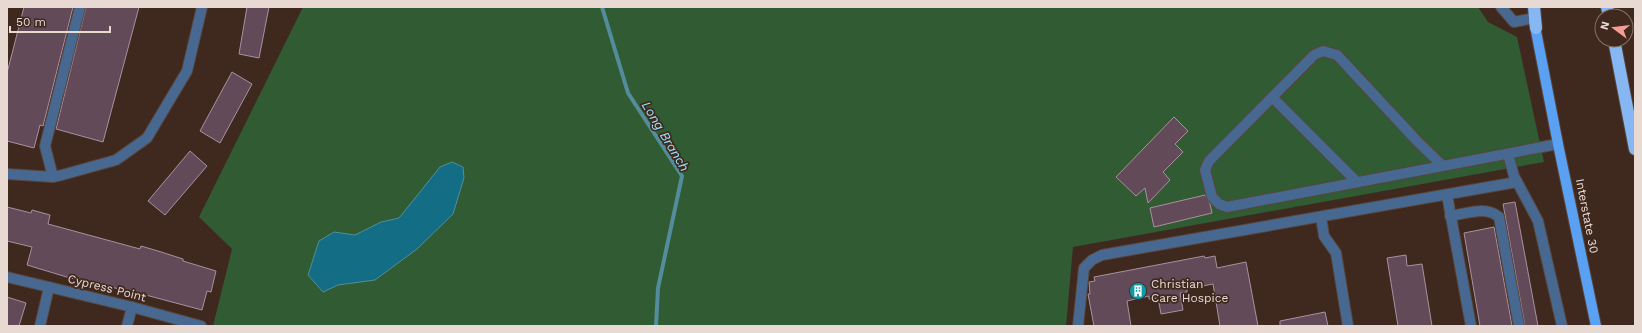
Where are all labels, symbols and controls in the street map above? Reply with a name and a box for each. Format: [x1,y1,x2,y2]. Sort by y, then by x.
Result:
scale bar [10,8,110,34]
north arrow [1594,8,1634,48]
text: 50 m [16,15,46,29]
text: N [1597,20,1612,31]
water label: Long Branch [639,99,692,174]
street label: Interstate 30 [1573,177,1601,255]
street label: Cypress Point [66,271,148,305]
place label: Christian Care Hospice [1151,277,1228,305]
building icon: Christian Care Hospice [1128,281,1148,301]

